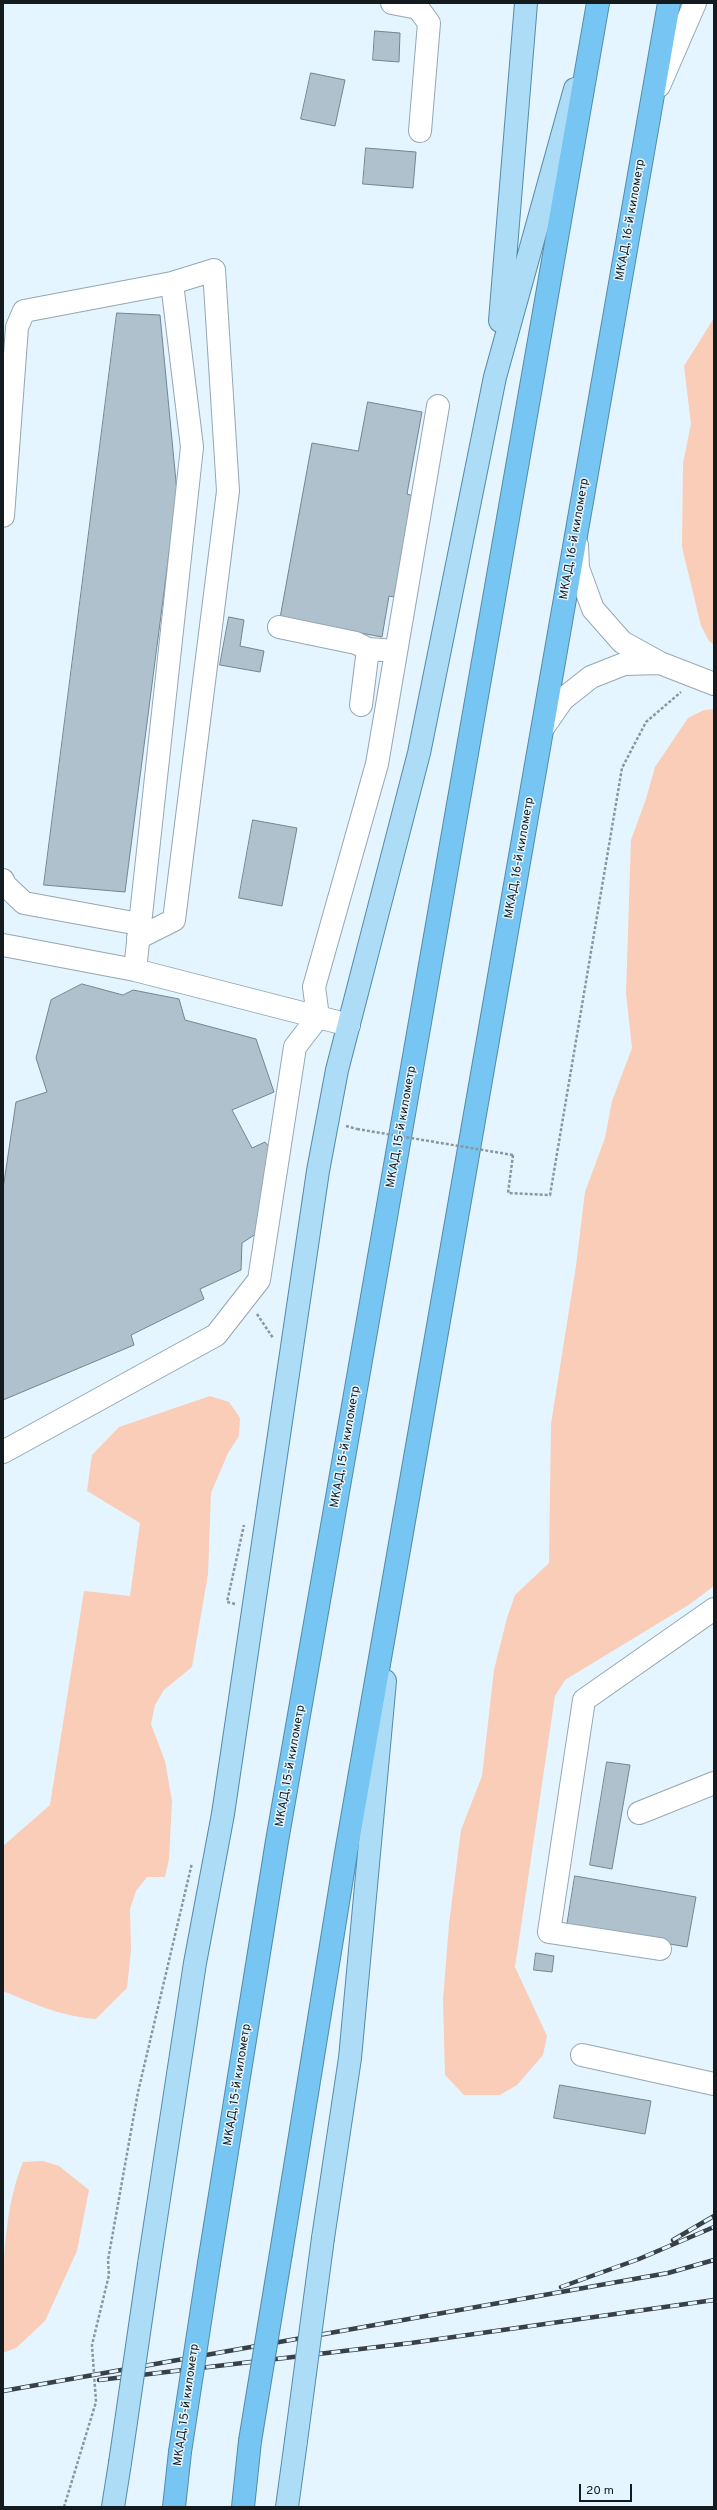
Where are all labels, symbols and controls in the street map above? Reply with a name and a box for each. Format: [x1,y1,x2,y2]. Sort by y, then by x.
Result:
street label: МКАД, 16-й километр [613,158,649,282]
street label: МКАД, 16-й километр [557,477,593,601]
street label: МКАД, 16-й километр [502,796,538,920]
street label: МКАД, 15-й километр [384,1065,420,1189]
street label: МКАД, 15-й километр [328,1385,364,1509]
street label: МКАД, 15-й километр [273,1704,309,1828]
street label: МКАД, 15-й километр [221,2023,255,2147]
street label: МКАД, 15-й километр [171,2343,203,2467]
scale bar [581,2476,634,2502]
text: 20 m [586,2483,614,2499]

